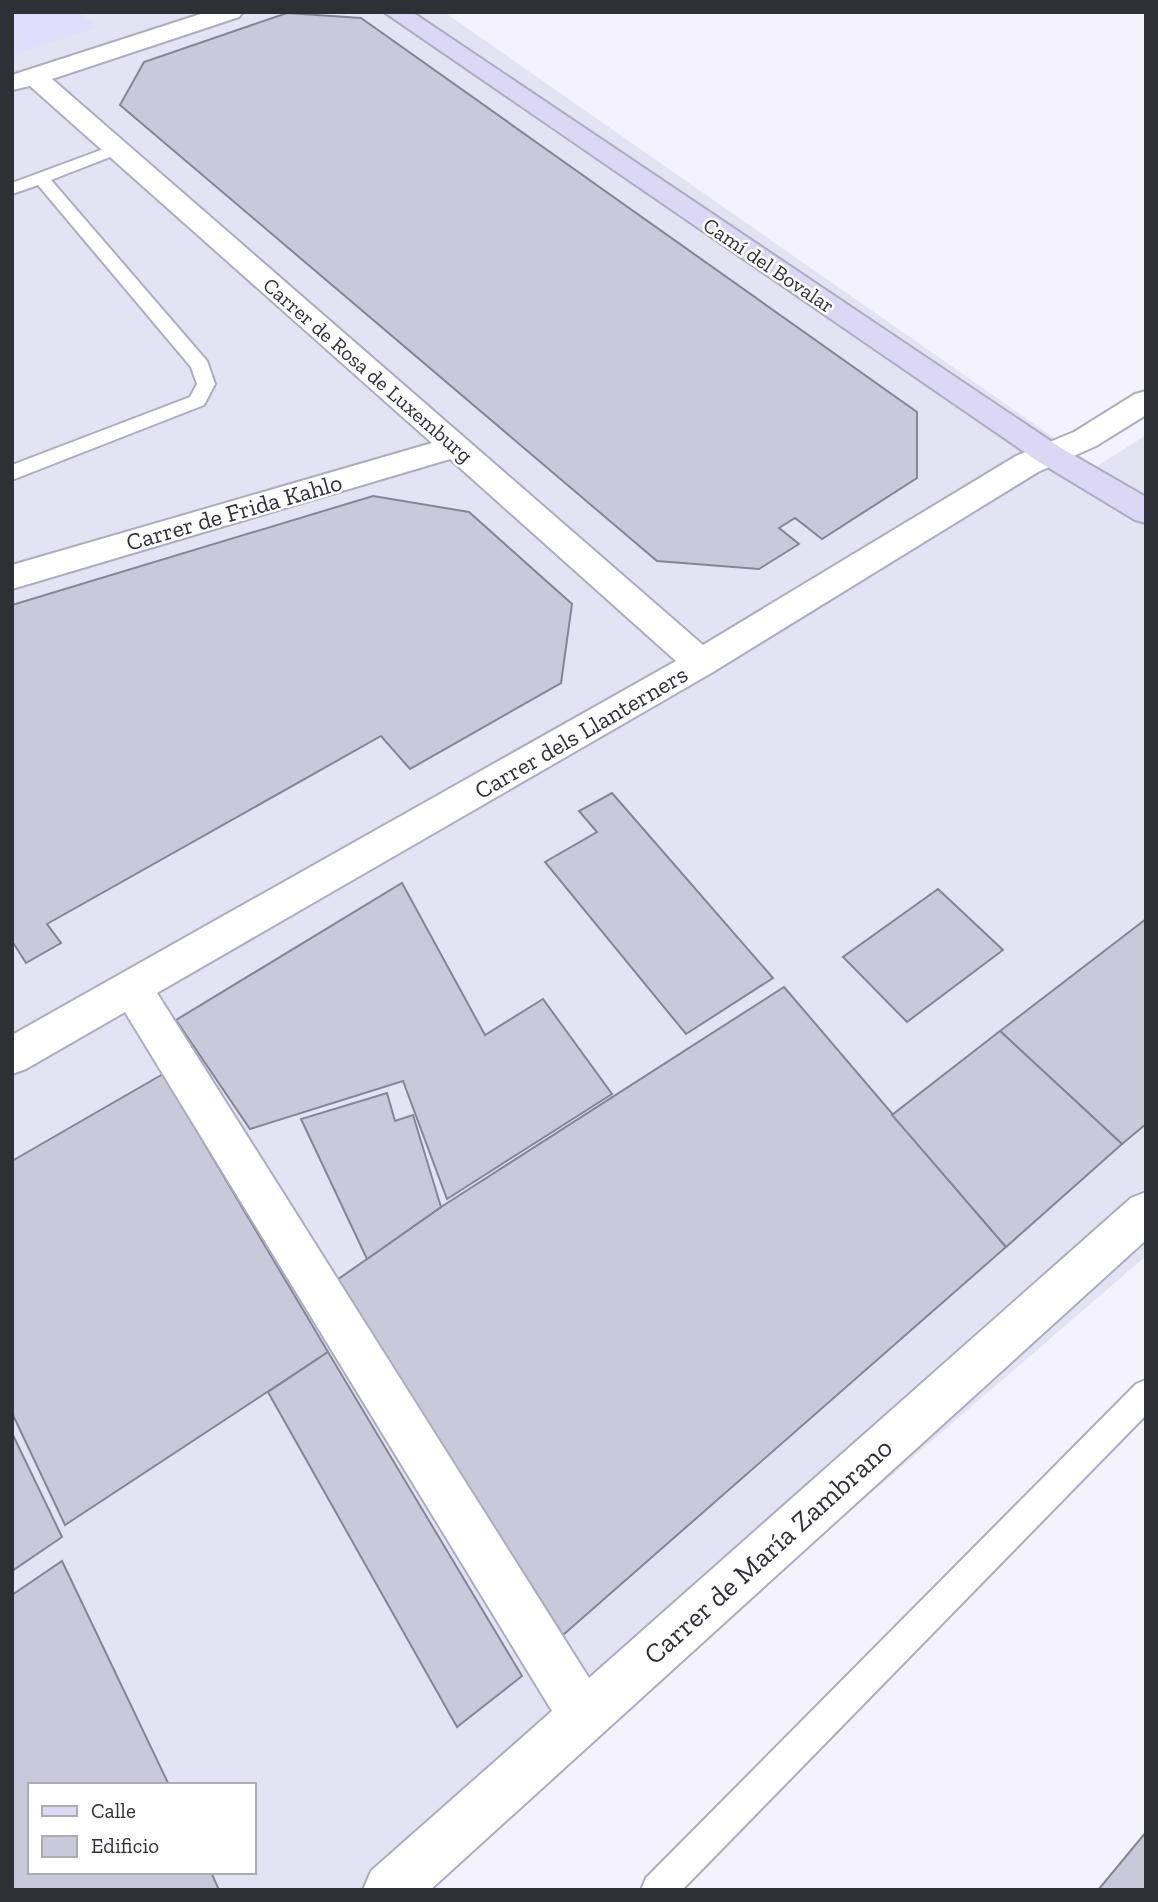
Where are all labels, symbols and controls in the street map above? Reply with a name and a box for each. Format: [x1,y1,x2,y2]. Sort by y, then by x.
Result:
street label: Camí del Bovalar [699,212,839,318]
street label: Carrer de Rosa de Luxemburg [258,272,478,468]
street label: Carrer de Frida Kahlo [123,467,345,557]
street label: Carrer dels Llanterners [469,659,693,805]
street label: Carrer de María Zambrano [637,1431,899,1671]
legend [28,1783,256,1874]
text: Calle [91,1798,136,1823]
text: Edificio [91,1833,159,1858]

